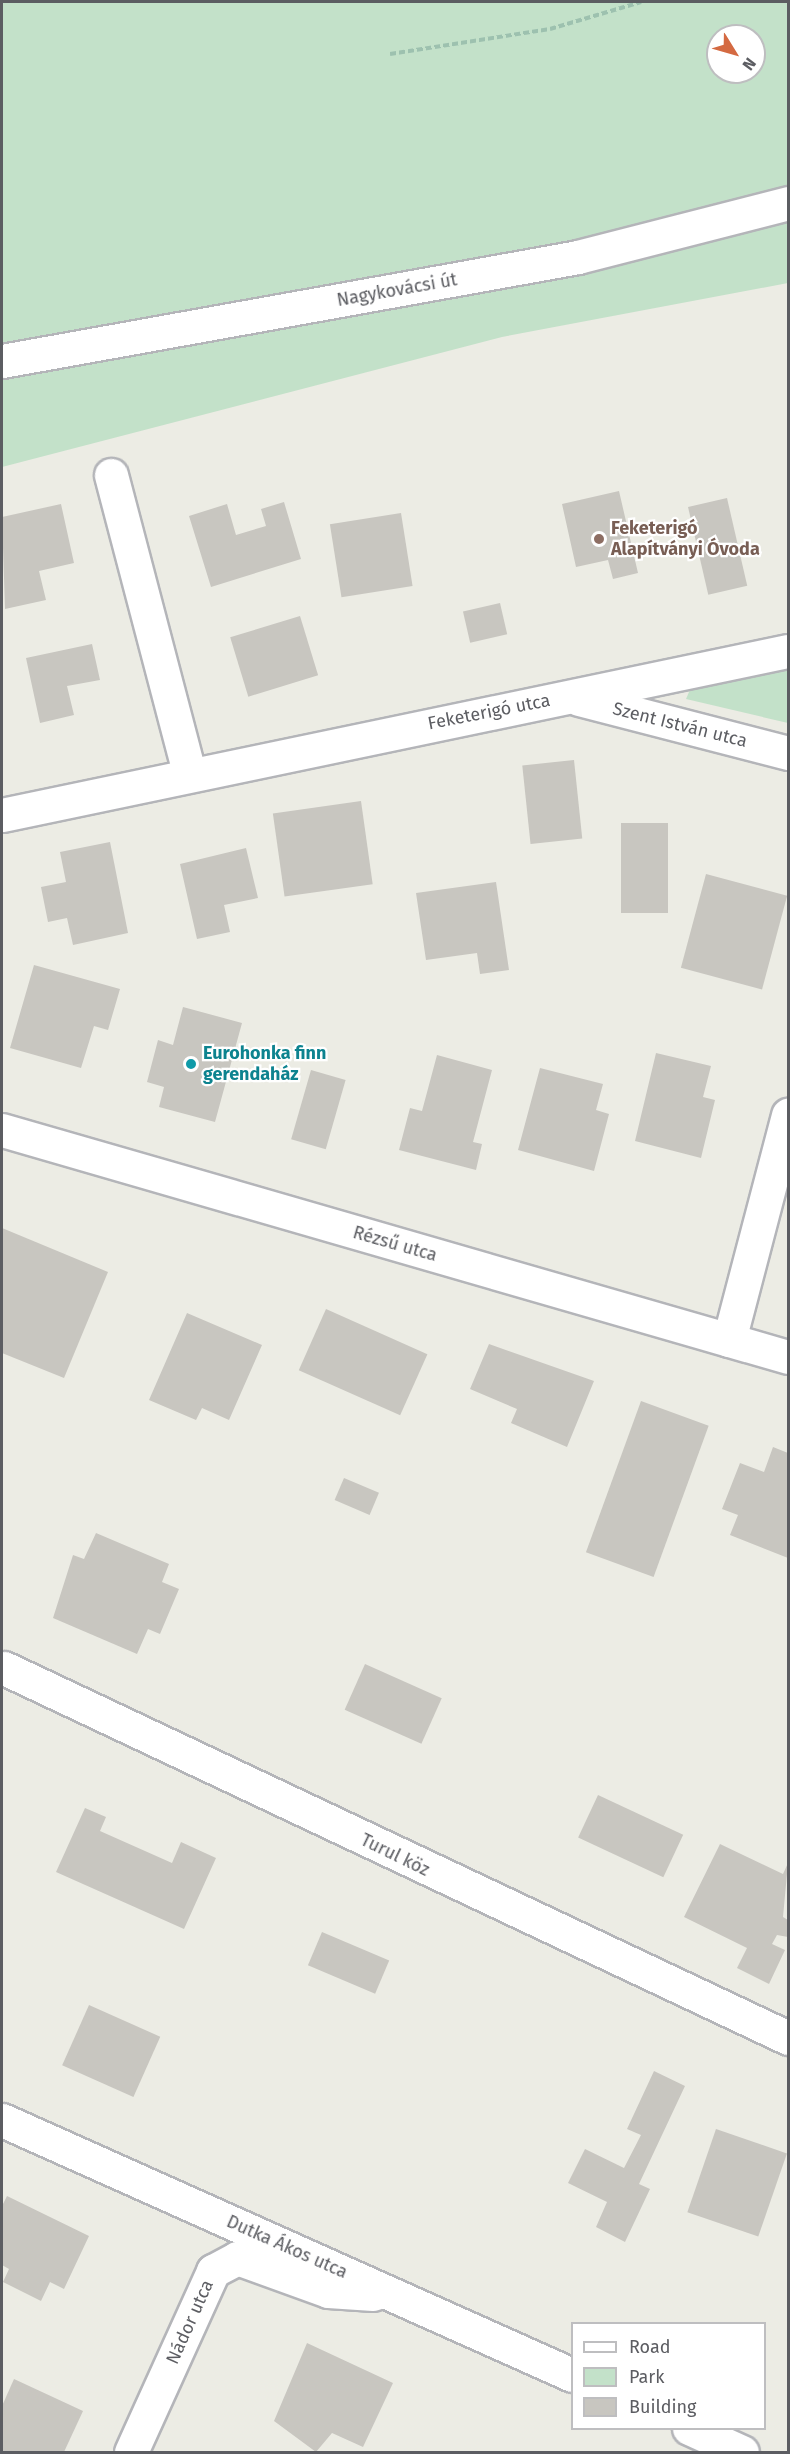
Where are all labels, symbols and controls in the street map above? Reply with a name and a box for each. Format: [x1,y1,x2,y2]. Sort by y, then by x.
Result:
north arrow [706,24,766,84]
text: N [738,54,760,74]
street label: Nagykovácsi út [335,269,459,311]
place label: Feketerigó Alapítványi Óvoda [611,518,760,560]
marker: Feketerigó Alapítványi Óvoda [592,532,606,546]
street label: Feketerigó utca [426,690,552,734]
street label: Szent István utca [611,698,749,752]
place label: Eurohonka finn gerendaház [203,1043,326,1086]
marker: Eurohonka finn gerendaház [184,1057,198,1071]
street label: Rézsű utca [350,1222,440,1266]
street label: Turul köz [357,1829,433,1881]
street label: Dutka Ákos utca [223,2211,351,2283]
street label: Nádor utca [162,2276,218,2368]
legend [571,2322,766,2430]
text: Road [629,2336,671,2358]
text: Park [629,2366,664,2388]
text: Building [629,2396,696,2418]

